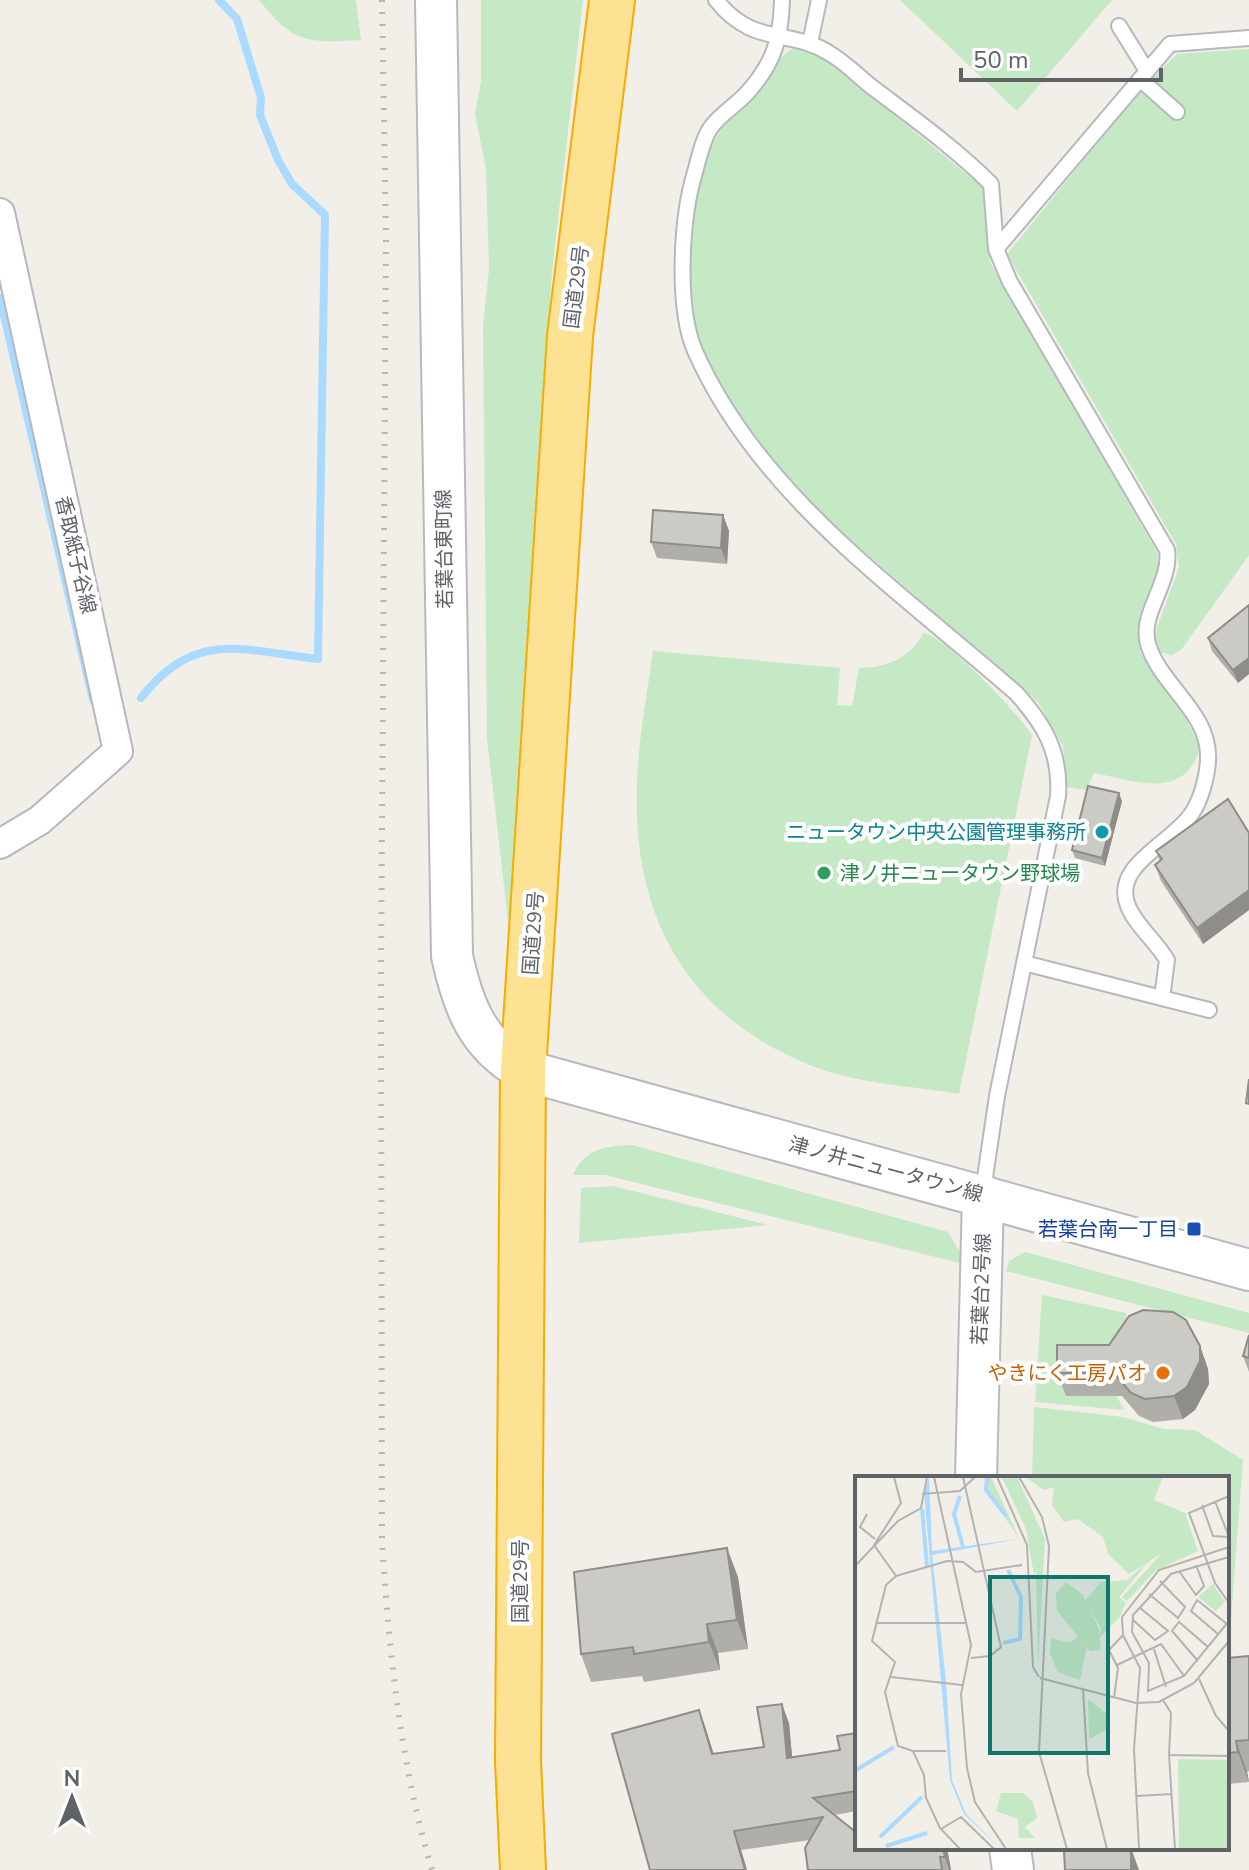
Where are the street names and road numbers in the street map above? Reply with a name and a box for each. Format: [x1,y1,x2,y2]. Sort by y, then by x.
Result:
street label: 国道29号 [558,244,595,330]
street label: 若葉台東町線 [430,489,459,609]
street label: 香取紙子谷線 [49,494,102,617]
street label: 国道29号 [517,890,550,976]
street label: 津ノ井ニュータウン線 [786,1131,986,1208]
street label: 若葉台2号線 [966,1233,997,1345]
street label: 国道29号 [507,1539,534,1623]

